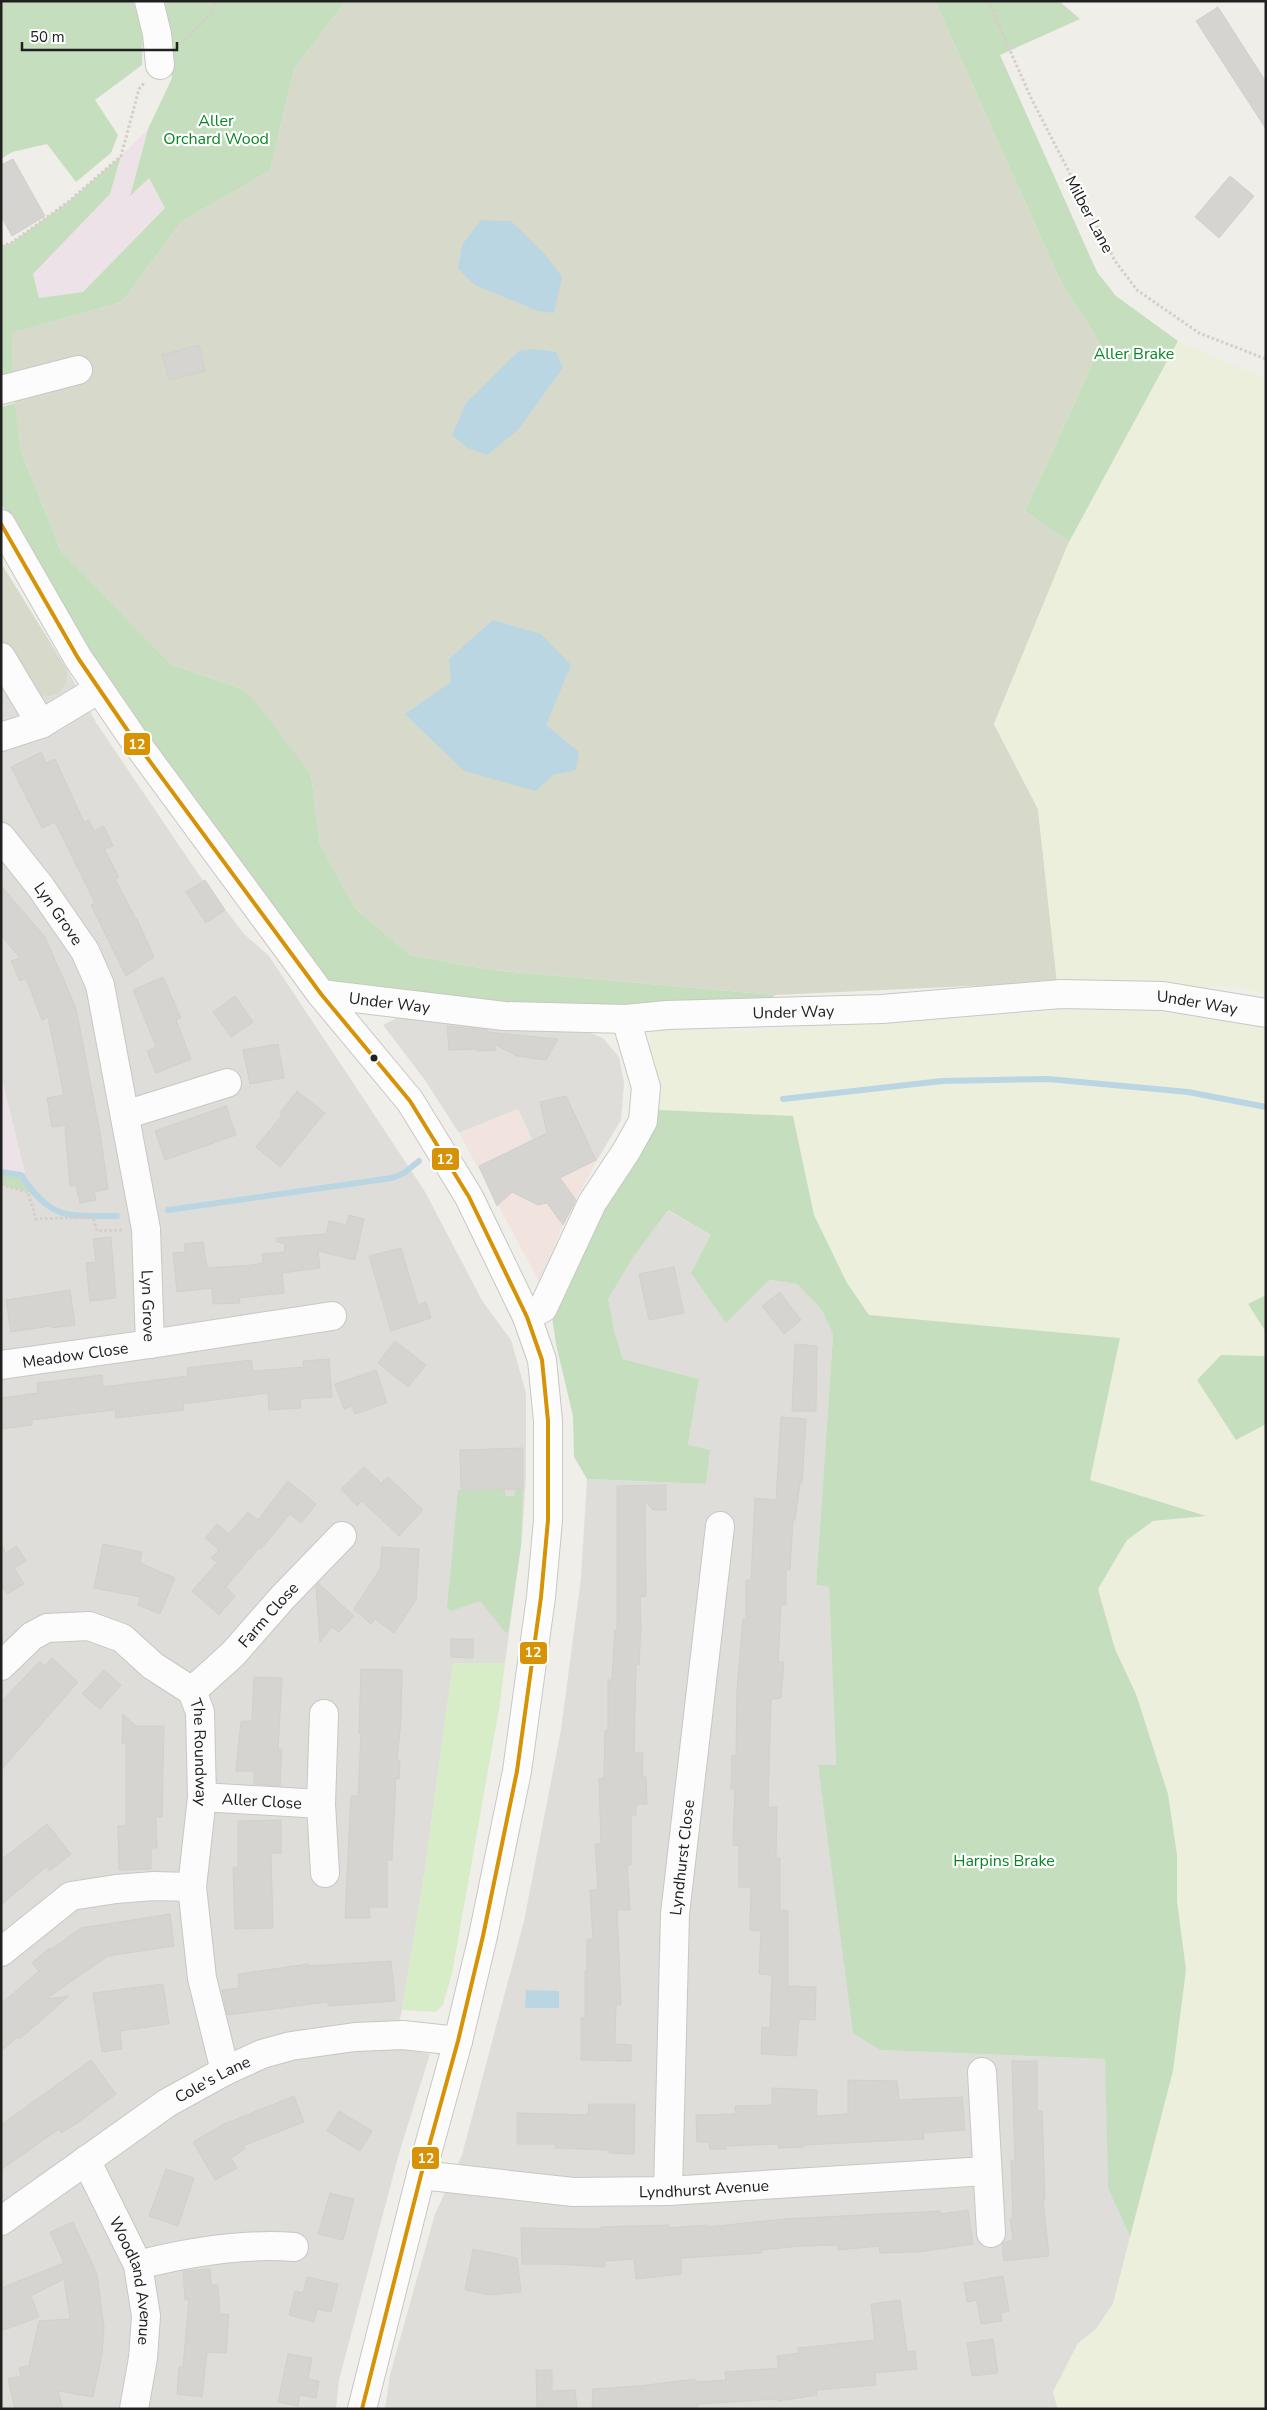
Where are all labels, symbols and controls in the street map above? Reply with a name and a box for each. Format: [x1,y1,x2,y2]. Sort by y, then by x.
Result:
scale bar [22,20,178,52]
text: 50 m [30,27,65,47]
park label: Aller Orchard Wood [163,110,269,150]
street label: Milber Lane [1060,172,1119,257]
park label: Aller Brake [1094,343,1174,365]
line badge: 12 [123,732,151,756]
text: 12 [129,735,145,754]
street label: Lyn Grove [29,878,88,950]
street label: Under Way [1157,986,1240,1020]
street label: Under Way [347,987,432,1019]
street label: Under Way [752,1000,835,1025]
unlabelled marker [369,1053,379,1063]
line badge: 12 [431,1147,460,1171]
text: 12 [437,1150,453,1169]
street label: Lyn Grove [135,1269,160,1342]
street label: Meadow Close [21,1337,130,1374]
street label: Farm Close [234,1577,304,1653]
line badge: 12 [519,1641,548,1665]
text: 12 [525,1643,541,1662]
street label: The Roundway [184,1695,212,1808]
street label: Aller Close [221,1788,302,1815]
street label: Lyndhurst Close [665,1799,700,1917]
park label: Harpins Brake [953,1850,1055,1872]
street label: Cole's Lane [171,2051,254,2109]
line badge: 12 [411,2146,440,2170]
text: 12 [418,2149,434,2168]
street label: Lyndhurst Avenue [639,2175,770,2203]
street label: Woodland Avenue [104,2213,156,2346]

